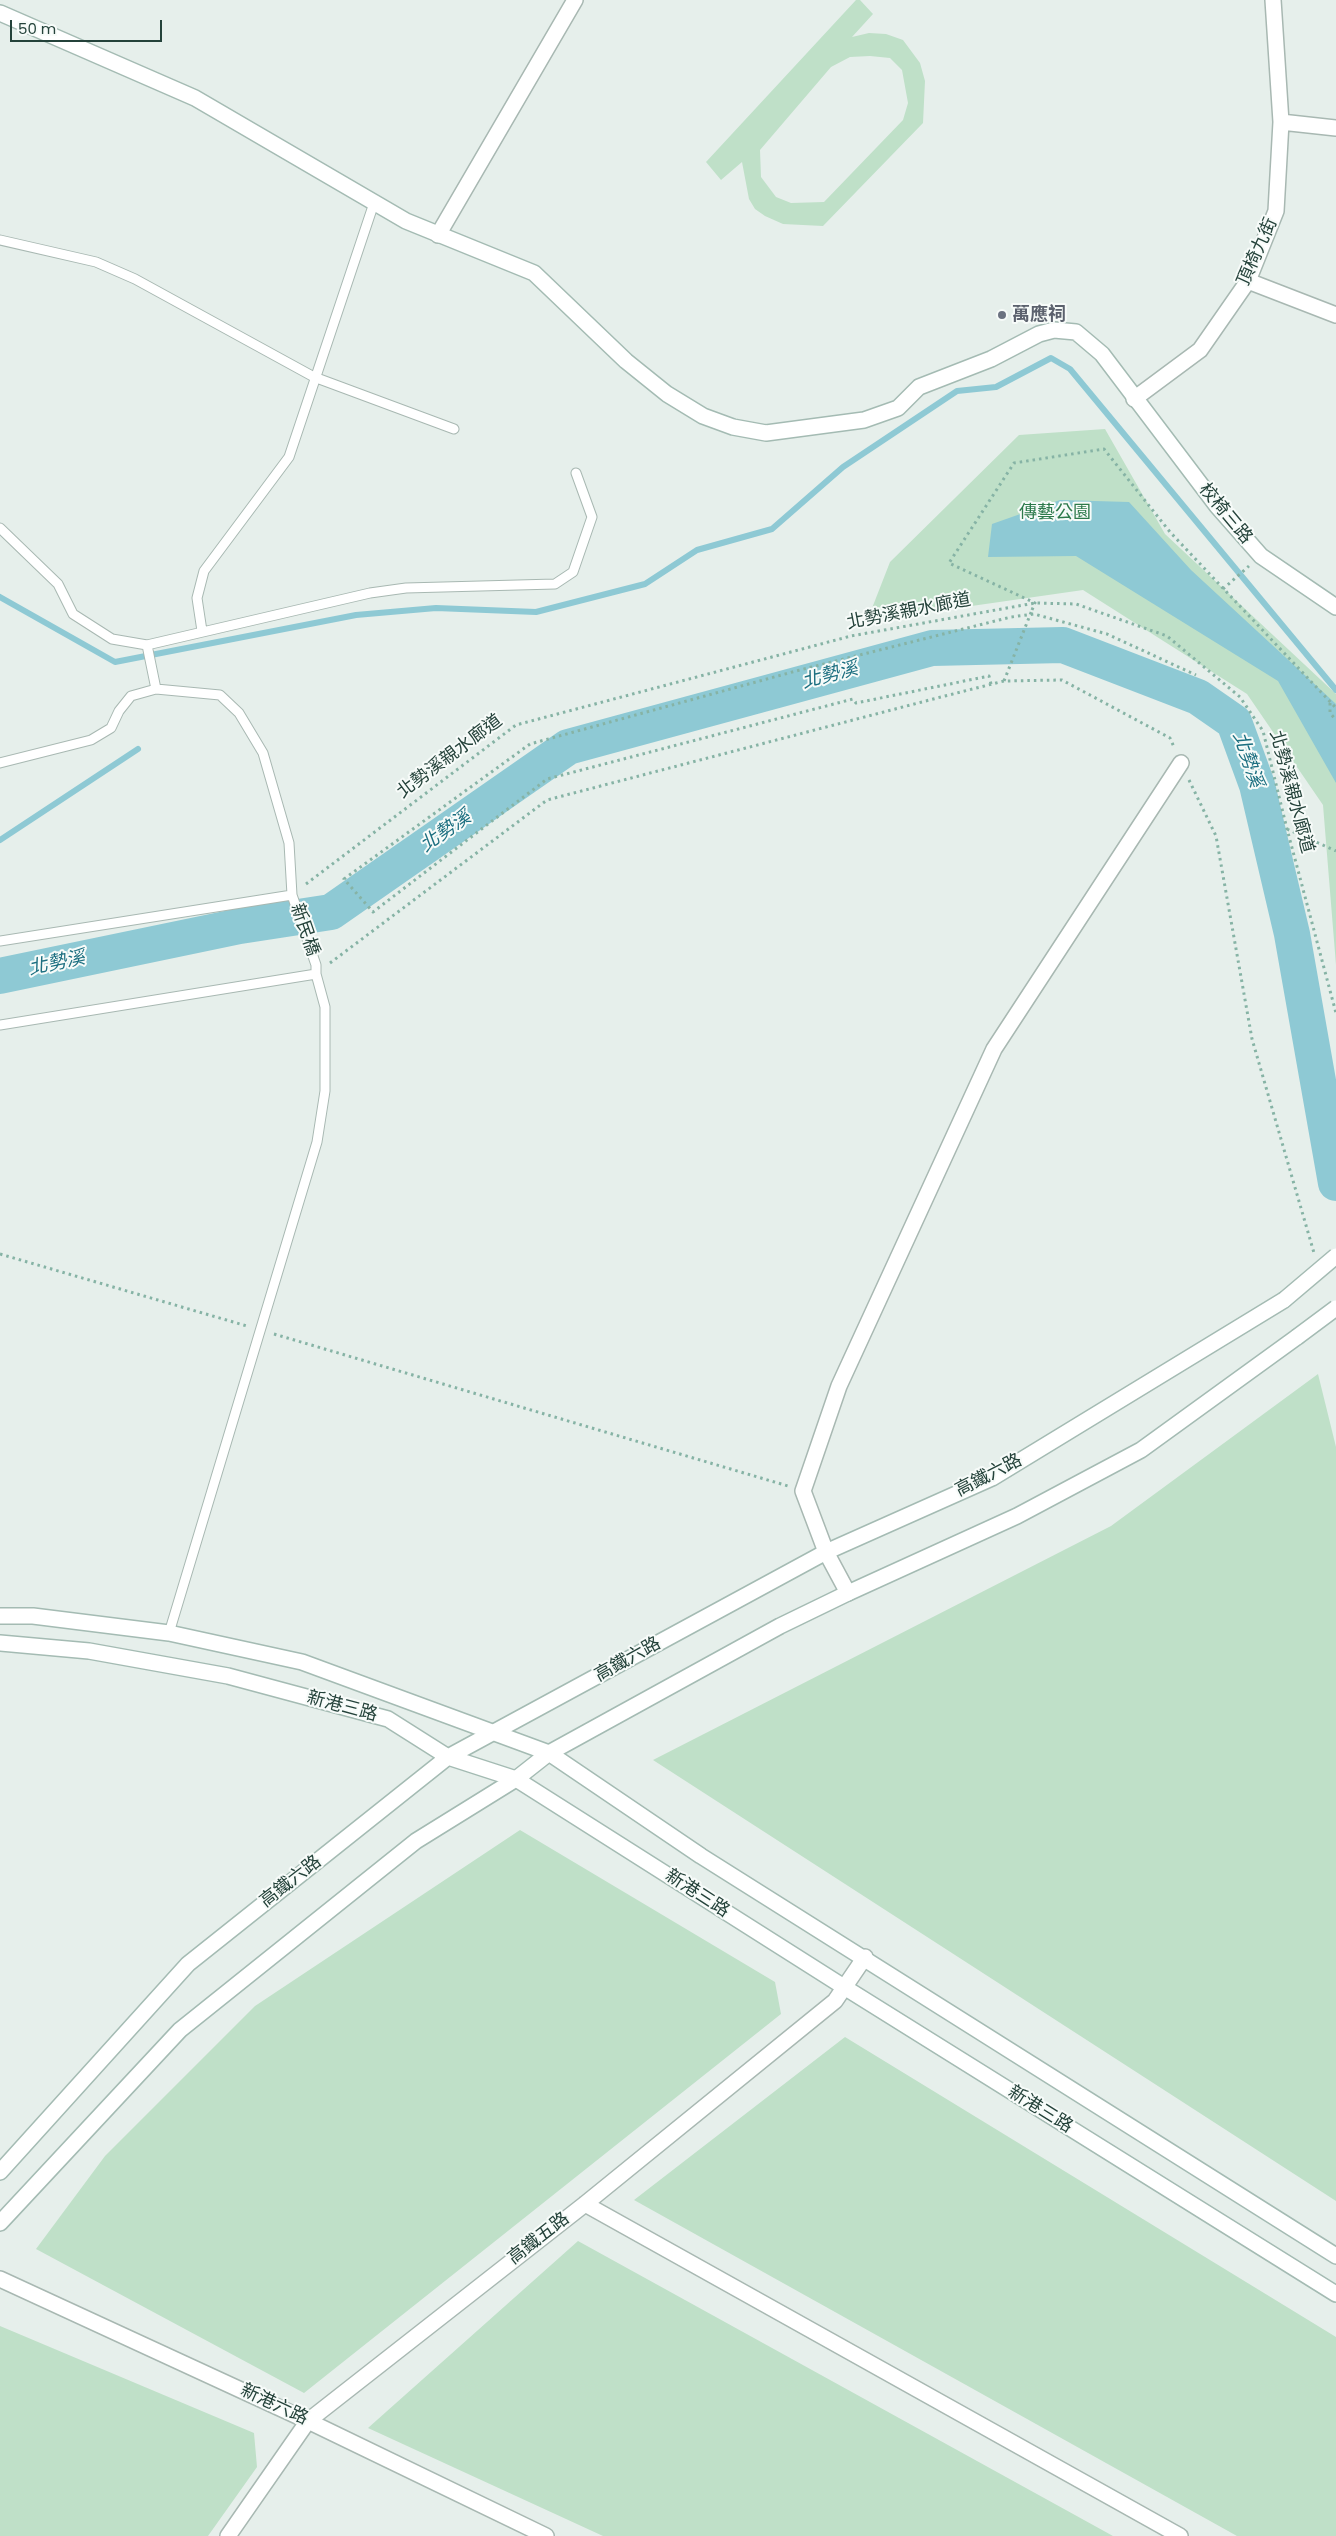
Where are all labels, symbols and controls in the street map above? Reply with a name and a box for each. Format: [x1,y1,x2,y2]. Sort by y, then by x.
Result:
scale bar [12,10,165,42]
text: 50 m [18,18,56,39]
street label: 頂椅九街 [1233,215,1283,289]
place label: 萬應祠 [1012,304,1066,326]
marker: 萬應祠 [996,309,1008,321]
street label: 校椅三路 [1194,479,1256,549]
park label: 傳藝公園 [1019,502,1091,524]
street label: 北勢溪親水廊道 [845,589,973,635]
water label: 北勢溪 [800,658,860,694]
street label: 北勢溪親水廊道 [393,710,507,804]
street label: 北勢溪親水廊道 [1264,728,1318,856]
water label: 北勢溪 [1227,729,1267,791]
water label: 北勢溪 [416,806,476,858]
street label: 新民橋 [285,901,323,959]
water label: 北勢溪 [27,947,87,981]
street label: 高鐵六路 [952,1450,1026,1502]
street label: 高鐵六路 [591,1633,665,1687]
street label: 新港三路 [304,1687,380,1727]
street label: 高鐵六路 [256,1851,326,1913]
street label: 新港三路 [661,1865,733,1923]
street label: 新港三路 [1004,2082,1076,2138]
street label: 高鐵五路 [504,2208,574,2270]
street label: 新港六路 [237,2380,311,2430]

